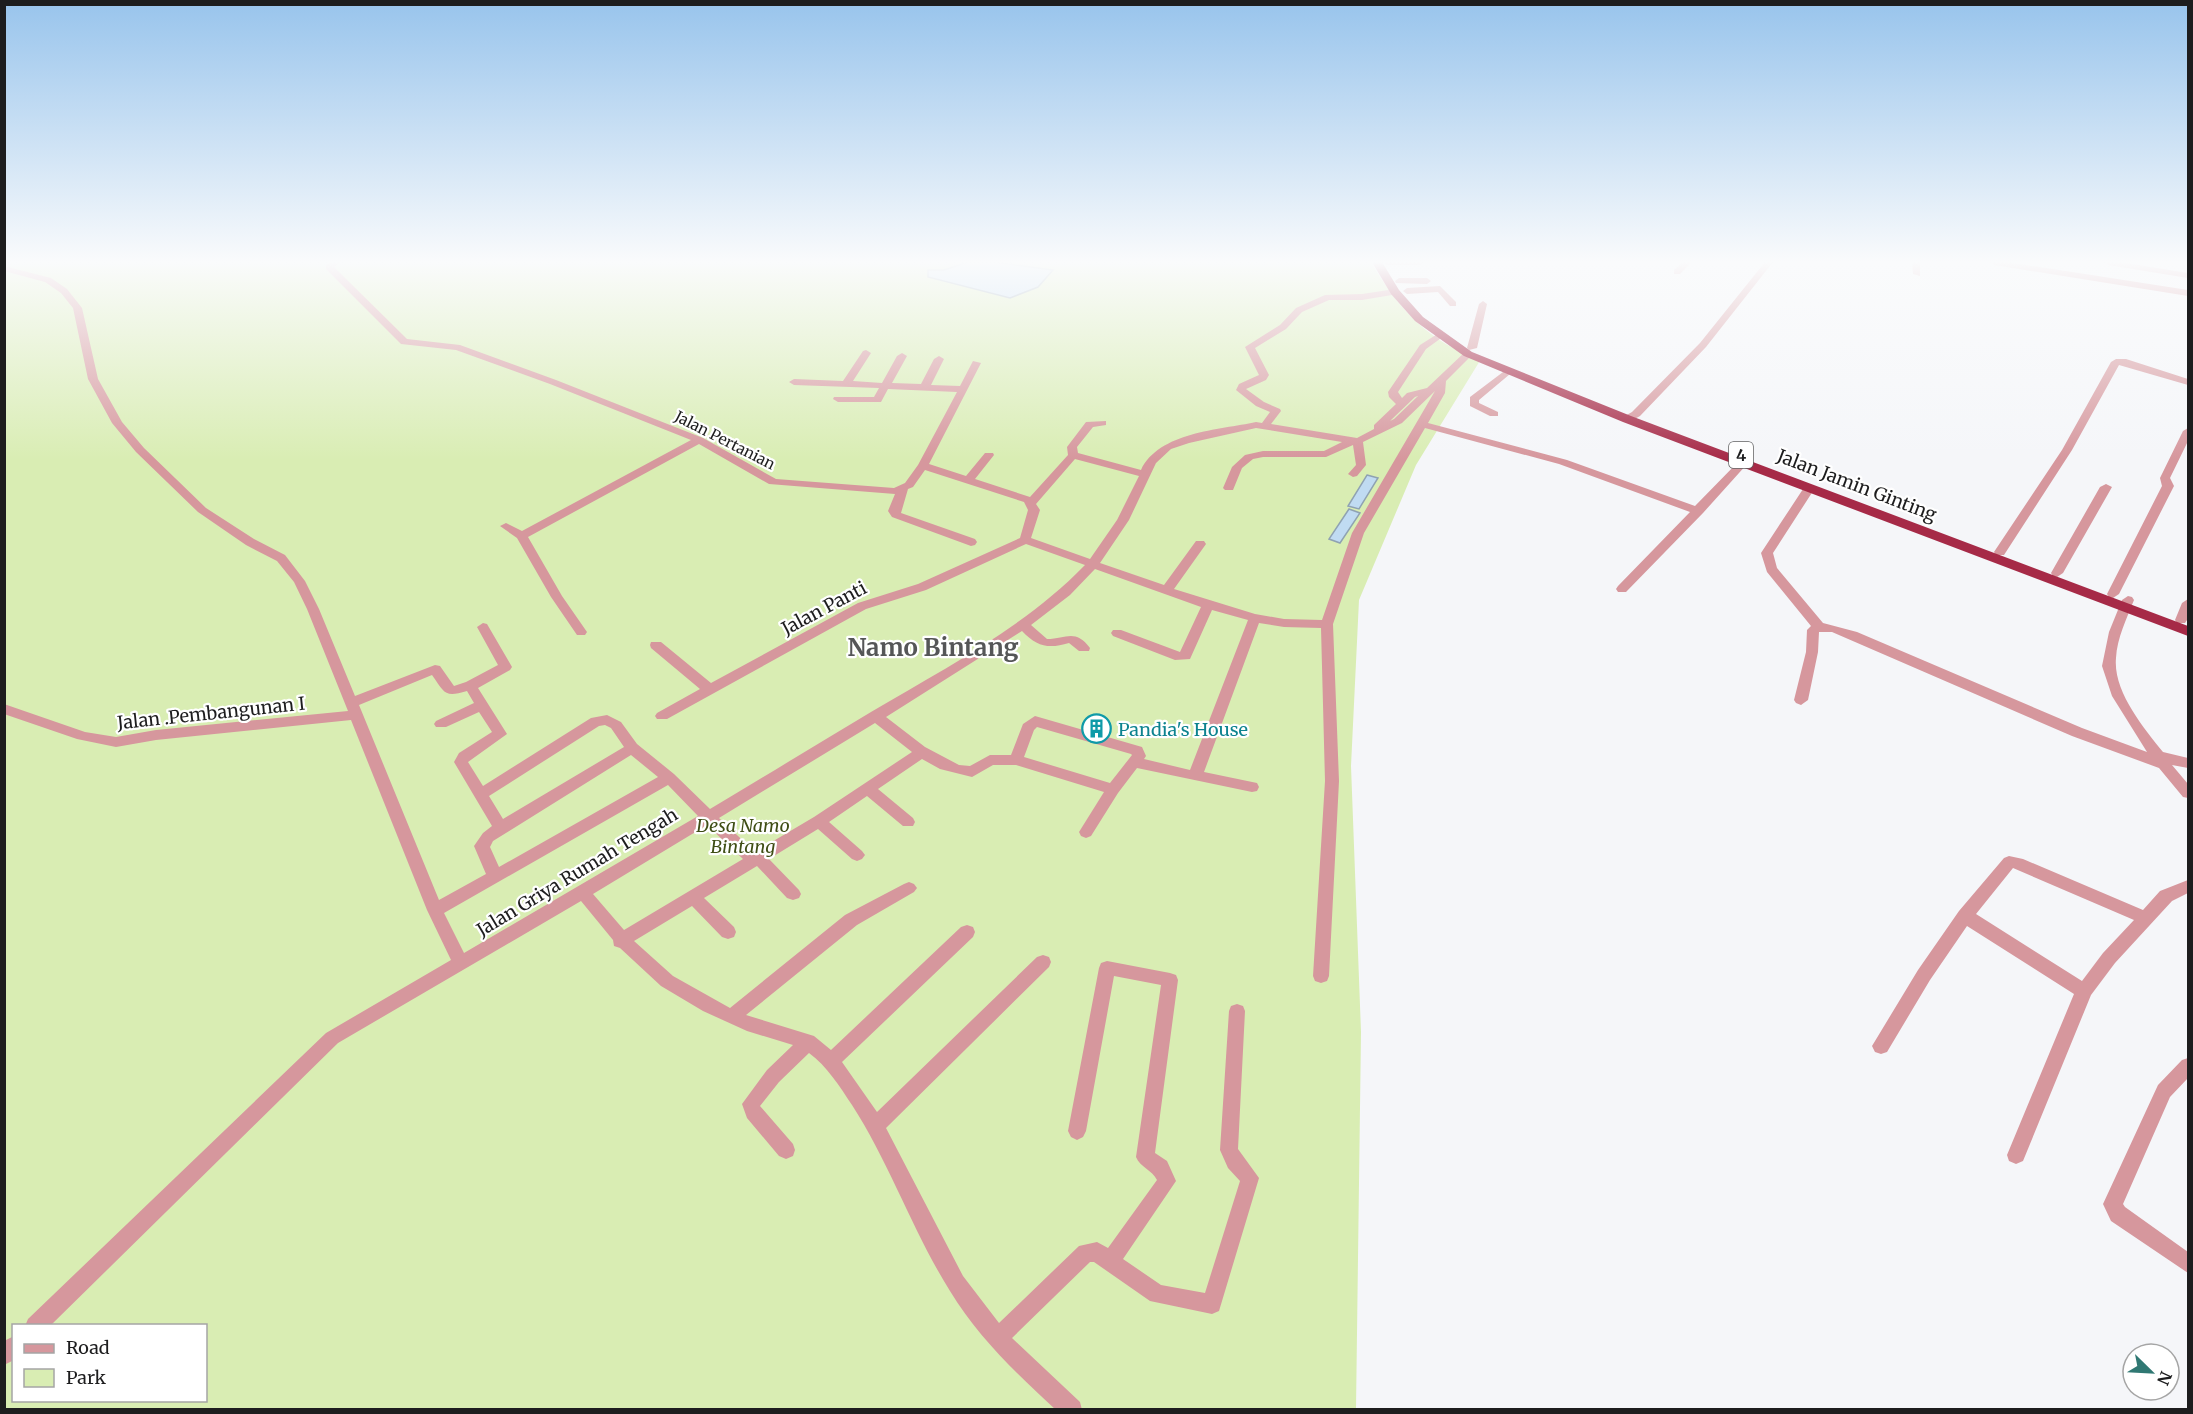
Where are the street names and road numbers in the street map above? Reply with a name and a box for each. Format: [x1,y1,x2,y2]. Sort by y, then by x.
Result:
street label: Jalan Pertanian [671,406,778,473]
road number: 4 [1729,442,1753,468]
street label: Jalan Jamin Ginting [1773,444,1940,526]
street label: Jalan Panti [777,576,871,640]
street label: Jalan .Pembangunan I [115,692,306,734]
street label: Jalan Griya Rumah Tengah [471,803,682,942]

